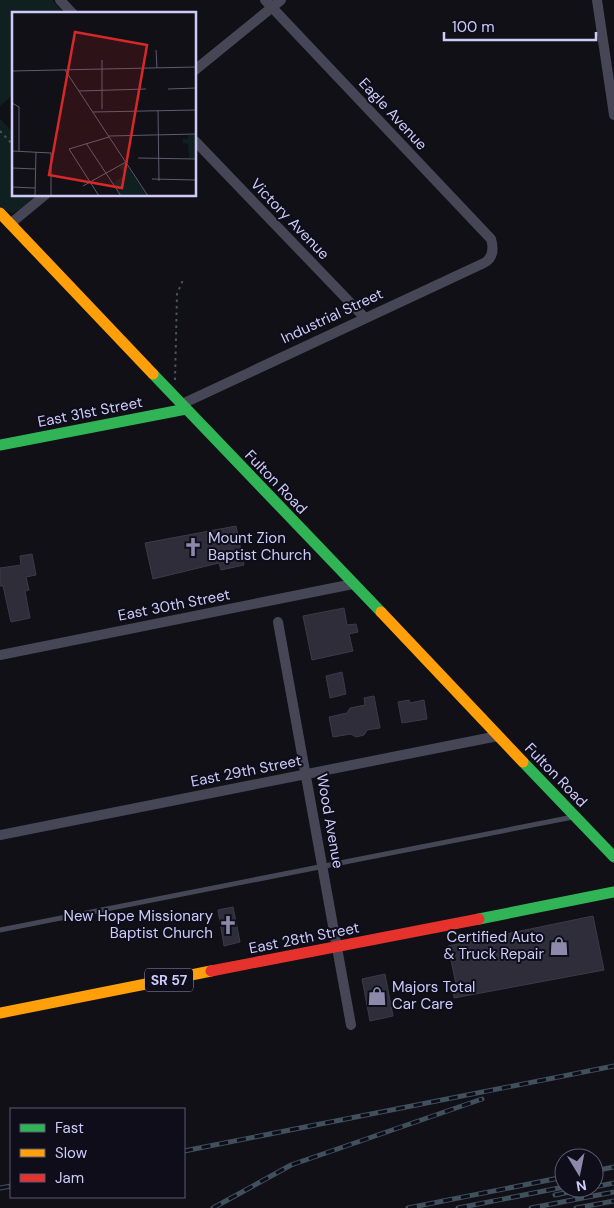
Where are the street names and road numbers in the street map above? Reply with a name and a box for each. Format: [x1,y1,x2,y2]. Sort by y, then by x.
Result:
street label: Eagle Avenue [354,74,432,154]
street label: Victory Avenue [246,174,334,264]
street label: Industrial Street [278,284,386,348]
street label: East 31st Street [36,392,144,432]
street label: Fulton Road [240,446,312,518]
street label: East 30th Street [116,584,232,626]
street label: Fulton Road [520,739,592,811]
street label: East 29th Street [189,750,303,792]
street label: Wood Avenue [312,772,348,870]
street label: East 28th Street [247,917,361,959]
road number: SR 57 [145,968,193,992]

